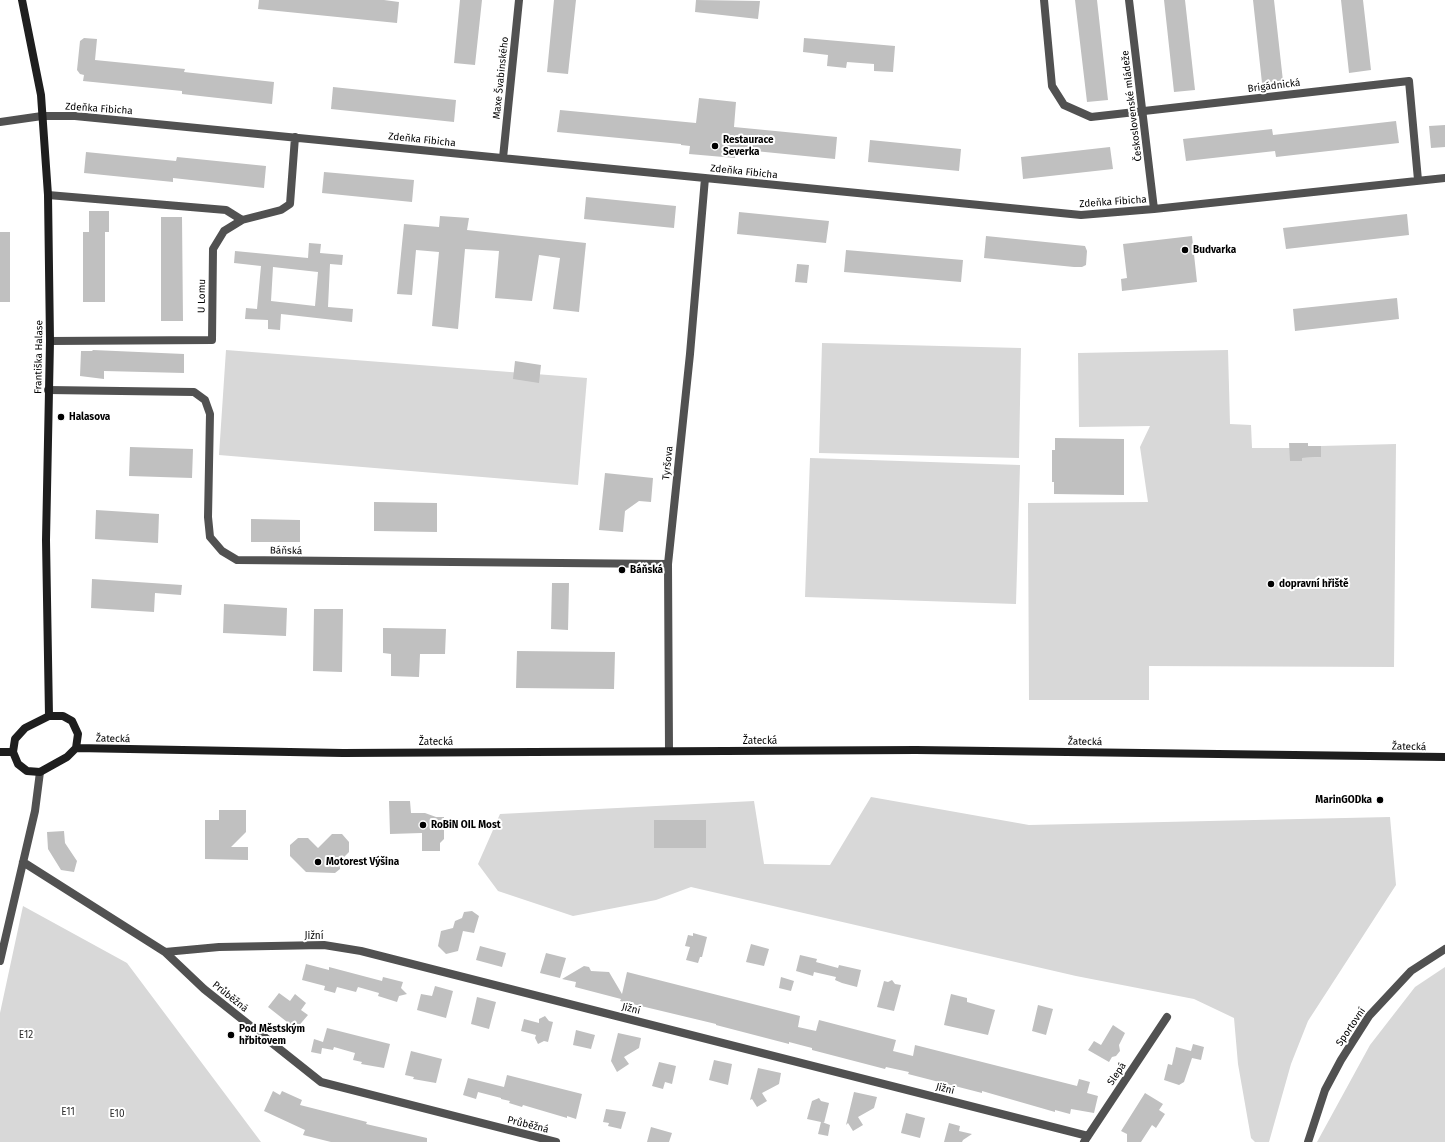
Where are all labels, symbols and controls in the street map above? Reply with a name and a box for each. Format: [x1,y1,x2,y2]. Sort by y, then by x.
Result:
street label: Maxe Švabinského [491,36,511,120]
street label: Československé mládeže [1119,50,1145,162]
street label: Brigádnická [1247,77,1301,95]
street label: Zdeňka Fibicha [65,101,133,117]
street label: Zdeňka Fibicha [388,131,456,149]
place label: Restaurace Severka [723,134,774,158]
marker: Restaurace Severka [710,141,720,151]
street label: Zdeňka Fibicha [710,163,778,181]
street label: Zdeňka Fibicha [1079,194,1147,210]
place label: Budvarka [1193,244,1236,256]
marker: Budvarka [1180,245,1190,255]
street label: U Lomu [196,279,208,313]
street label: Františka Halase [32,320,46,394]
place label: Halasova [69,411,110,423]
marker: Halasova [56,412,66,422]
street label: Tyršova [660,445,676,481]
street label: Báňská [270,545,302,557]
place label: Báňská [630,564,663,576]
marker: Báňská [617,565,627,575]
place label: dopravní hřiště [1279,578,1349,590]
marker: dopravní hřiště [1266,579,1276,589]
street label: Žatecká [96,733,130,745]
street label: Žatecká [743,735,777,747]
street label: Žatecká [419,736,453,748]
street label: Žatecká [1068,736,1102,748]
street label: Žatecká [1392,741,1426,753]
place label: MarinGODka [1315,794,1372,806]
marker: MarinGODka [1375,795,1385,805]
place label: RoBiN OIL Most [431,819,501,831]
marker: RoBiN OIL Most [418,820,428,830]
place label: Motorest Výšina [326,856,399,868]
marker: Motorest Výšina [313,857,323,867]
street label: Jižní [305,930,323,942]
street label: Průběžná [210,979,250,1015]
street label: Jižní [620,1001,642,1017]
street label: Sportovní [1334,1005,1368,1049]
place label: Pod Městským hřbitovem [239,1023,305,1046]
park label: E12 [19,1029,33,1041]
marker: Pod Městským hřbitovem [226,1030,236,1040]
street label: Slepá [1105,1060,1129,1088]
street label: Jižní [934,1081,956,1097]
park label: E11 [61,1106,75,1118]
park label: E10 [109,1108,125,1120]
street label: Průběžná [506,1114,550,1136]

